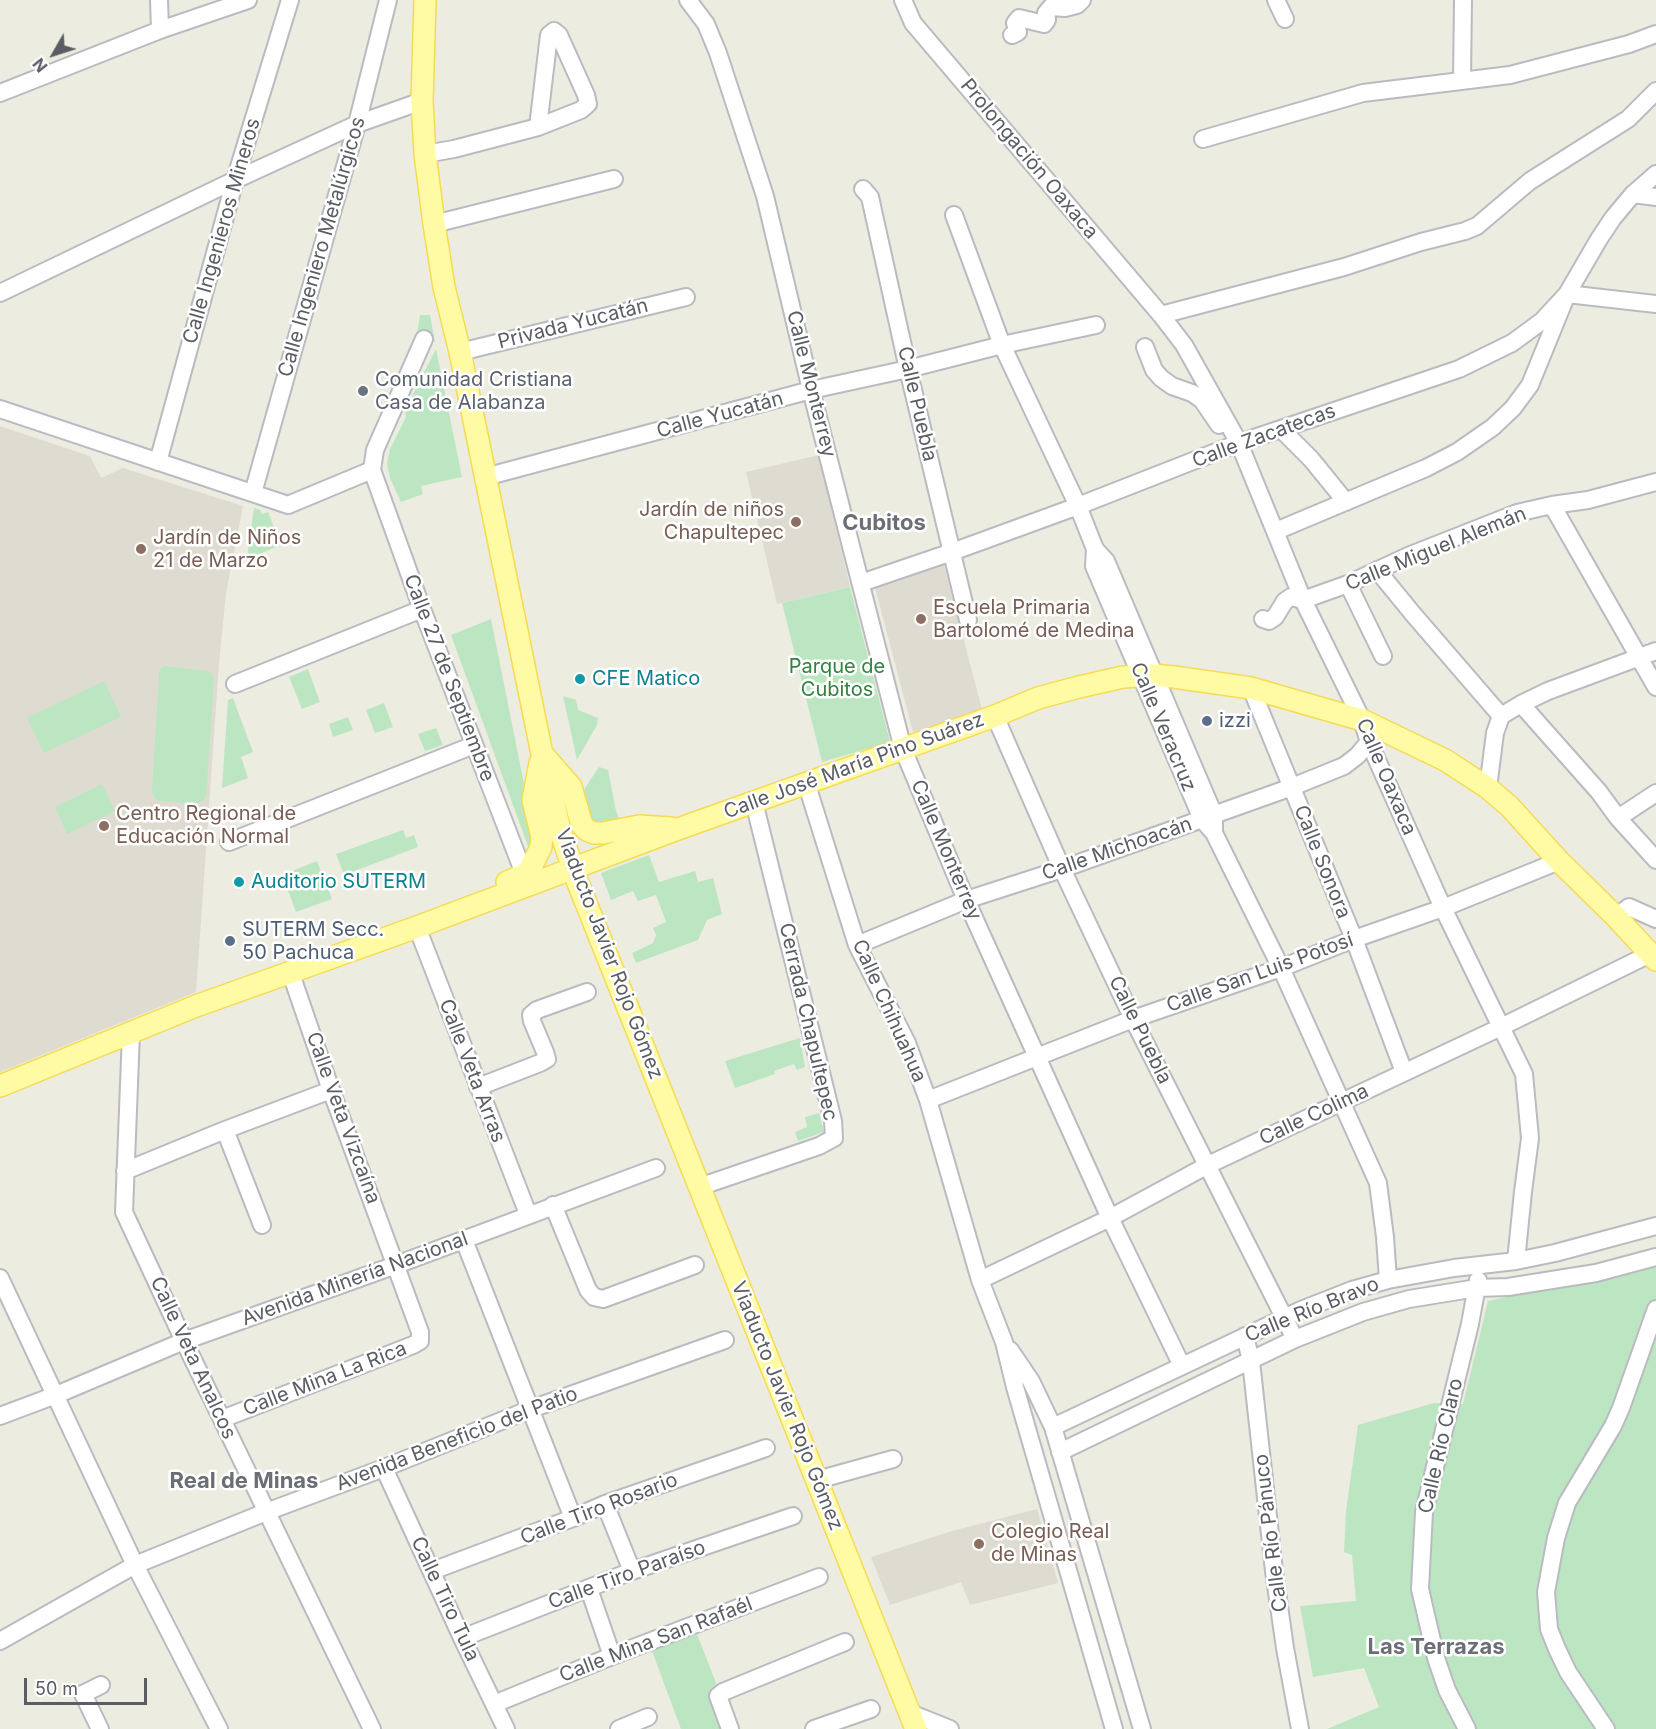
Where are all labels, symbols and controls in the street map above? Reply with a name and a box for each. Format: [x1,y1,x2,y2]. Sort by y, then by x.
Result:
north arrow [24,24,84,84]
text: N [28,54,52,76]
street label: Prolongación Oaxaca [955,74,1103,244]
street label: Calle Ingeniero Metalúrgicos [273,114,371,380]
street label: Calle Ingenieros Mineros [178,115,266,347]
street label: Privada Yucatán [495,294,651,354]
street label: Calle Monterrey [781,308,841,460]
street label: Calle Puebla [892,344,942,464]
place label: Comunidad Cristiana Casa de Alabanza [375,368,572,415]
marker: Comunidad Cristiana Casa de Alabanza [356,384,370,398]
street label: Calle Yucatán [654,387,786,443]
street label: Calle Zacatecas [1189,399,1339,473]
place label: Jardín de niños Chapultepec [639,498,784,545]
street label: Calle Miguel Alemán [1342,502,1530,596]
district label: Cubitos [842,510,926,536]
marker: Jardín de niños Chapultepec [789,515,803,529]
place label: Jardín de Niños 21 de Marzo [153,526,301,573]
marker: Jardín de Niños 21 de Marzo [134,542,148,556]
street label: Calle 27 de Septiembre [398,571,500,785]
place label: Escuela Primaria Bartolomé de Medina [933,596,1135,643]
marker: Escuela Primaria Bartolomé de Medina [914,612,928,626]
park label: Parque de Cubitos [789,655,885,702]
street label: Calle Veracruz [1125,659,1201,795]
place label: CFE Matico [592,667,700,691]
marker: CFE Matico [573,672,587,686]
street label: Calle José María Pino Suárez [720,708,988,824]
place label: izzi [1219,709,1251,733]
marker: izzi [1200,714,1214,728]
street label: Calle Oaxaca [1351,715,1421,839]
street label: Calle Monterrey [906,776,986,924]
place label: Centro Regional de Educación Normal [116,802,296,849]
street label: Calle Sonora [1288,802,1356,922]
street label: Calle Michoacán [1039,812,1195,886]
marker: Centro Regional de Educación Normal [97,819,111,833]
street label: Viaducto Javier Rojo Gómez [550,825,668,1083]
place label: Auditorio SUTERM [251,870,426,894]
marker: Auditorio SUTERM [232,875,246,889]
place label: SUTERM Secc. 50 Pachuca [242,918,384,965]
street label: Cerrada Chapultepec [774,921,842,1123]
street label: Calle San Luis Potosí [1163,928,1357,1018]
marker: SUTERM Secc. 50 Pachuca [223,934,237,948]
street label: Calle Chihuahua [847,936,931,1086]
street label: Calle Puebla [1103,972,1177,1088]
street label: Calle Veta Arras [434,996,510,1146]
street label: Calle Veta Vizcaína [301,1029,385,1207]
street label: Calle Colima [1256,1079,1372,1151]
street label: Avenida Minería Nacional [239,1227,471,1331]
street label: Calle Río Bravo [1241,1272,1383,1348]
street label: Calle Veta Analcos [145,1273,241,1443]
street label: Viaducto Javier Rojo Gómez [726,1278,848,1534]
street label: Calle Mina La Rica [240,1337,410,1421]
street label: Calle Río Claro [1414,1376,1468,1516]
street label: Avenida Beneficio del Patio [333,1382,581,1496]
street label: Calle Río Pánuco [1249,1453,1293,1613]
district label: Real de Minas [170,1468,318,1494]
street label: Calle Tiro Rosario [517,1468,681,1550]
place label: Colegio Real de Minas [991,1520,1109,1567]
street label: Calle Tiro Tula [406,1533,484,1665]
street label: Calle Tiro Paraíso [545,1535,709,1615]
marker: Colegio Real de Minas [972,1537,986,1551]
street label: Calle Mina San Rafaél [556,1592,756,1688]
district label: Las Terrazas [1367,1634,1505,1660]
scale bar [27,1666,150,1704]
text: 50 m [35,1678,78,1699]

